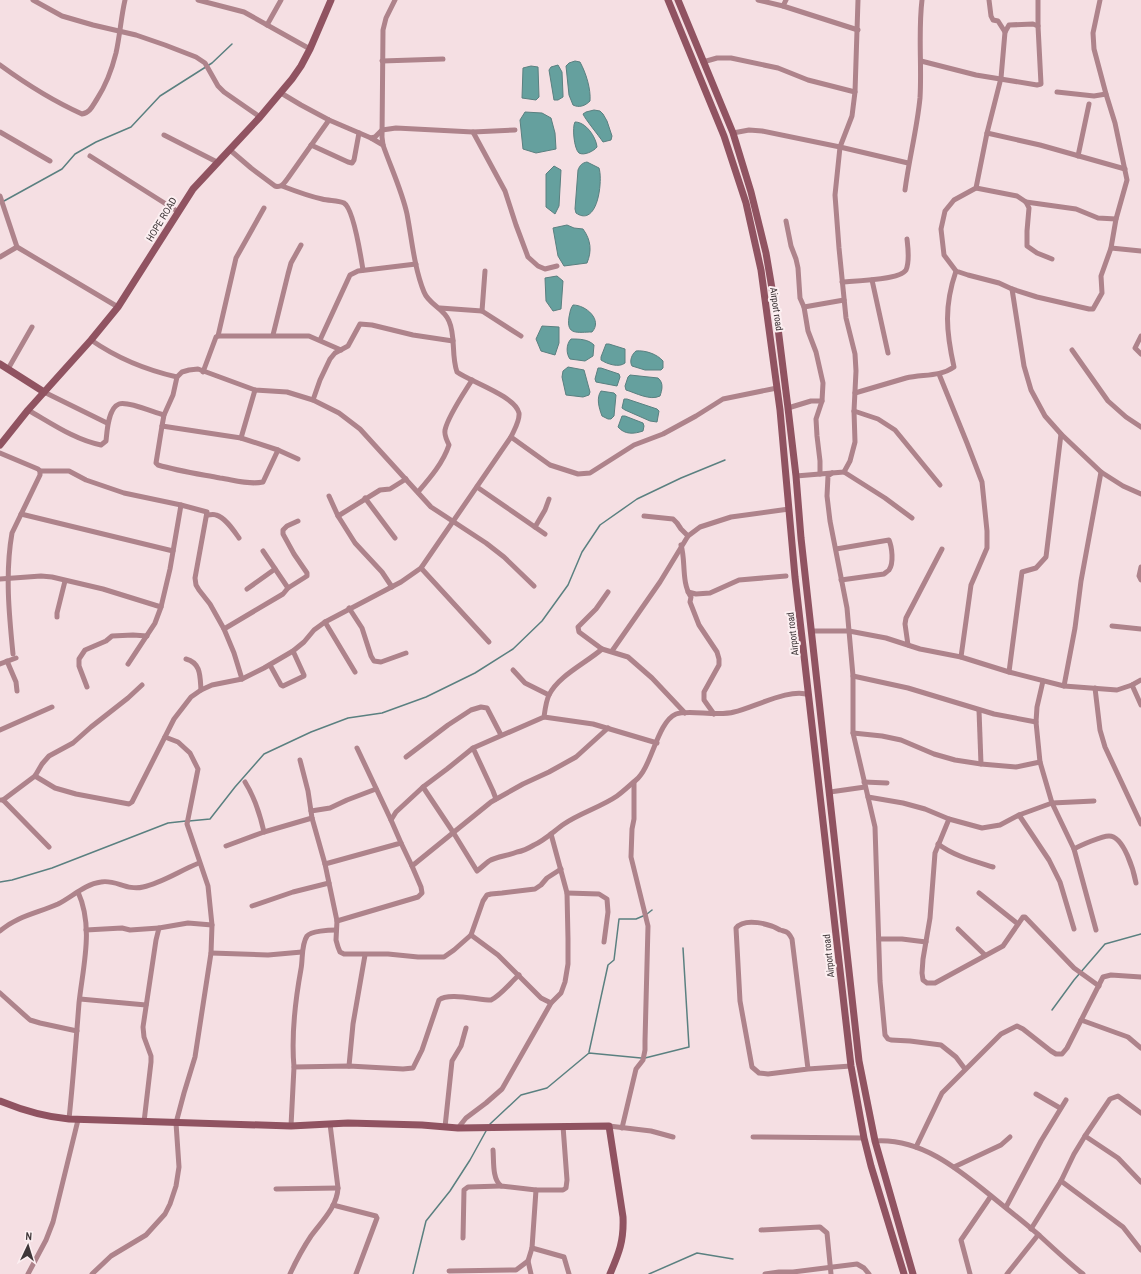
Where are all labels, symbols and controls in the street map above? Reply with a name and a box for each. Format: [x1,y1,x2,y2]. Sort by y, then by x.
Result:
street label: HOPE ROAD [143,195,180,244]
street label: Airport road [767,286,786,331]
street label: Airport road [783,612,802,657]
street label: Airport road [820,934,837,979]
north arrow [8,1226,48,1266]
text: N [25,1229,32,1243]

